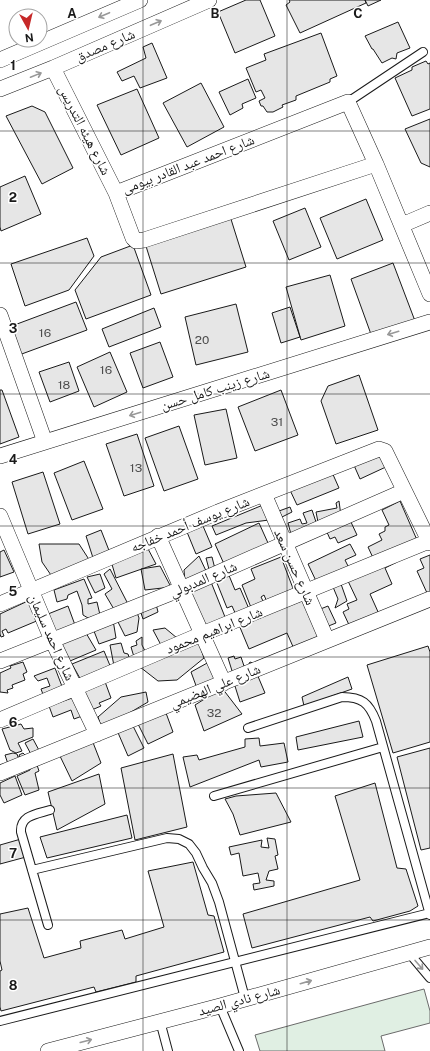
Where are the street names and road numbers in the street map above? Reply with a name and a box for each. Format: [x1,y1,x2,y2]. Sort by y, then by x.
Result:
street label: شارع مصدق [73,25,138,67]
street label: شارع هيئه التدريس [54,83,114,178]
street label: شارع احمد عبد القادر بيومى [120,131,257,199]
street label: شارع زينب كامل حسن [159,365,272,415]
street label: شارع يوسف أحمد خفاجه [128,493,252,557]
street label: شارع حسن سعد [269,527,319,608]
street label: شارع المدبولي [167,558,241,604]
street label: شارع احمد سليمان [24,591,78,684]
street label: شارع ابراهيم محمود [163,603,265,659]
street label: شارع علي الهضيمي [167,661,264,715]
street label: شارع نادي الصيد [196,981,283,1022]

